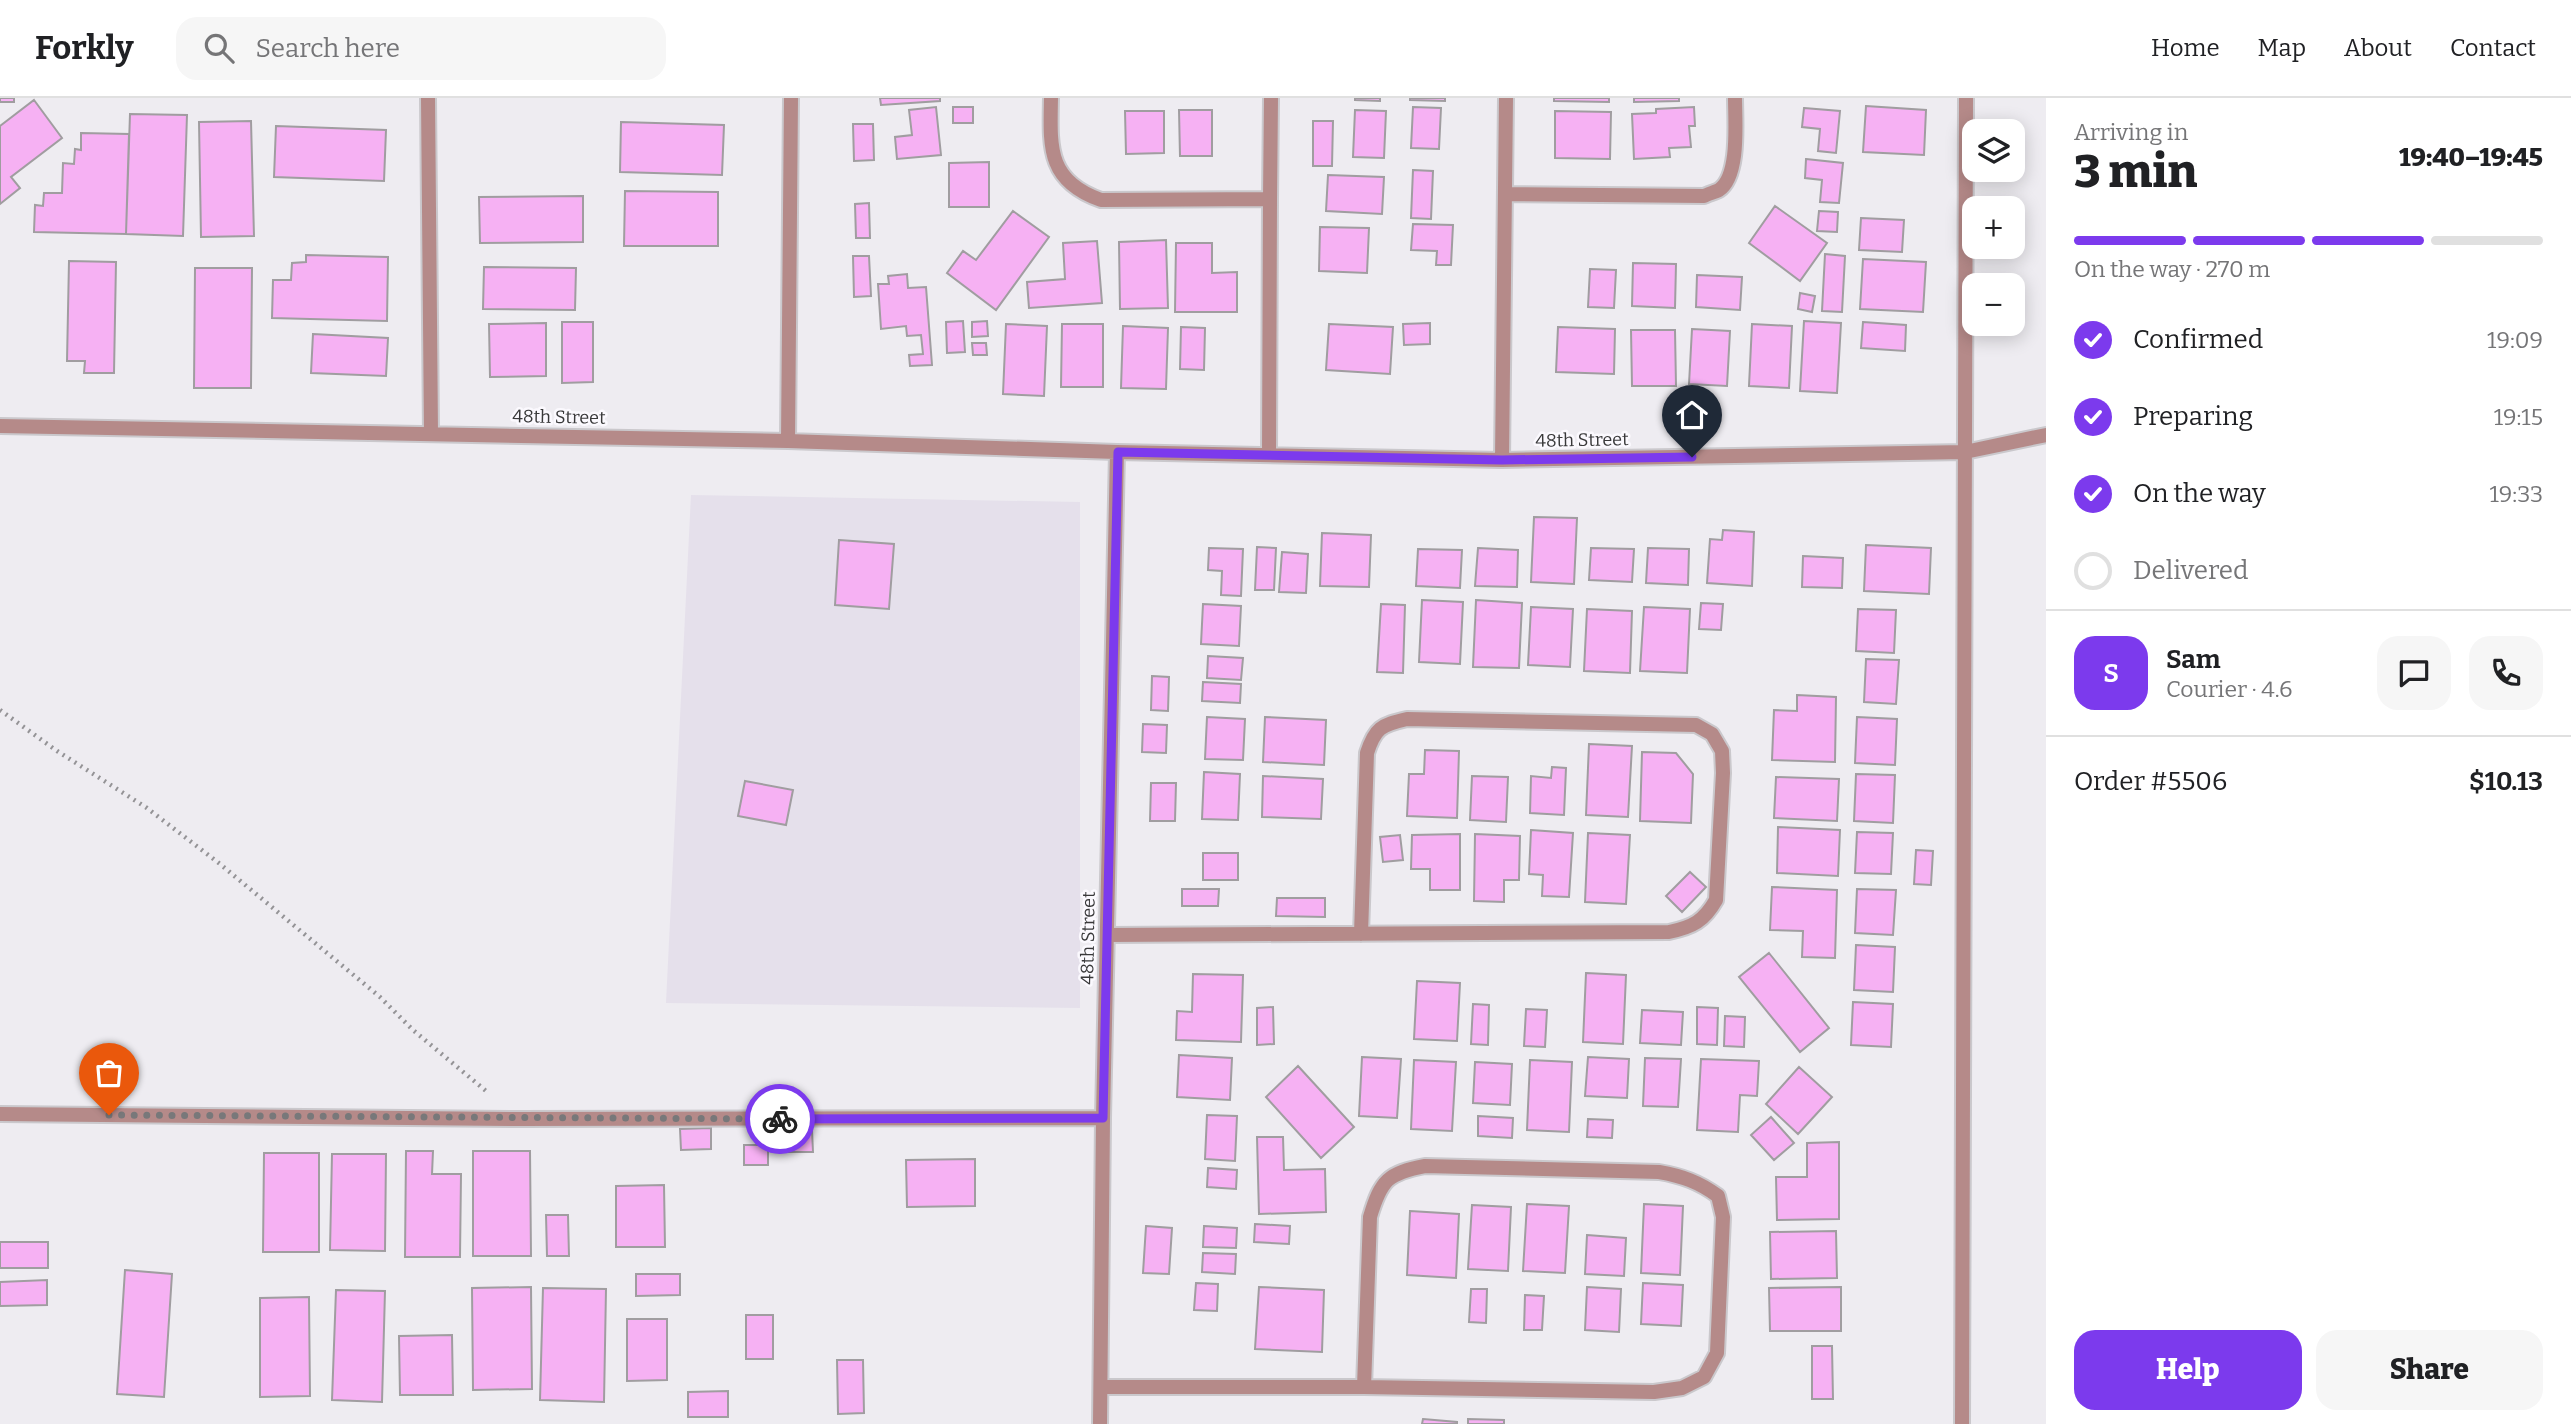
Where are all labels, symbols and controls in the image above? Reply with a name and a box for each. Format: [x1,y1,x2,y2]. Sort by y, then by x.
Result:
search box [176,17,666,80]
text: Forkly [35,28,134,68]
icon: search [200,29,238,67]
text: Search here [256,33,400,64]
text: Home [2151,34,2220,62]
text: Map [2258,34,2306,62]
text: About [2344,34,2412,62]
text: Contact [2450,34,2536,62]
text: Arriving in [2074,118,2188,146]
map controls [1962,119,2025,336]
button: layers [1962,119,2025,182]
text: 19:40–19:45 [2399,142,2543,173]
text: 3 min [2074,144,2197,199]
button: + [1962,196,2025,259]
text: On the way · 270 m [2074,255,2270,283]
button: − [1962,273,2025,336]
icon: check [2074,321,2112,359]
text: Confirmed [2133,324,2263,355]
text: 19:09 [2487,326,2543,354]
pin [1662,385,1722,457]
icon: home [1673,396,1711,434]
icon: check [2074,398,2112,436]
text: Preparing [2133,401,2253,432]
text: 19:15 [2494,403,2543,431]
street label: 48th Street [512,405,606,429]
street label: 48th Street [1535,428,1629,452]
icon: check [2074,475,2112,513]
text: On the way [2133,478,2266,509]
text: 19:33 [2490,480,2543,508]
text: Delivered [2133,555,2248,586]
button: chat [2377,636,2451,710]
button: phone [2469,636,2543,710]
text: Sam [2166,644,2221,675]
text: S [2103,658,2119,689]
text: Courier · 4.6 [2166,675,2293,703]
text: Order #5506 [2074,766,2227,797]
text: $10.13 [2469,766,2543,797]
street label: 48th Street [1076,891,1100,985]
pin [79,1043,139,1115]
icon: bag [90,1054,128,1092]
courier [745,1084,815,1154]
icon: bike [761,1100,799,1138]
button: Help [2074,1330,2302,1410]
button: Share [2316,1330,2543,1410]

